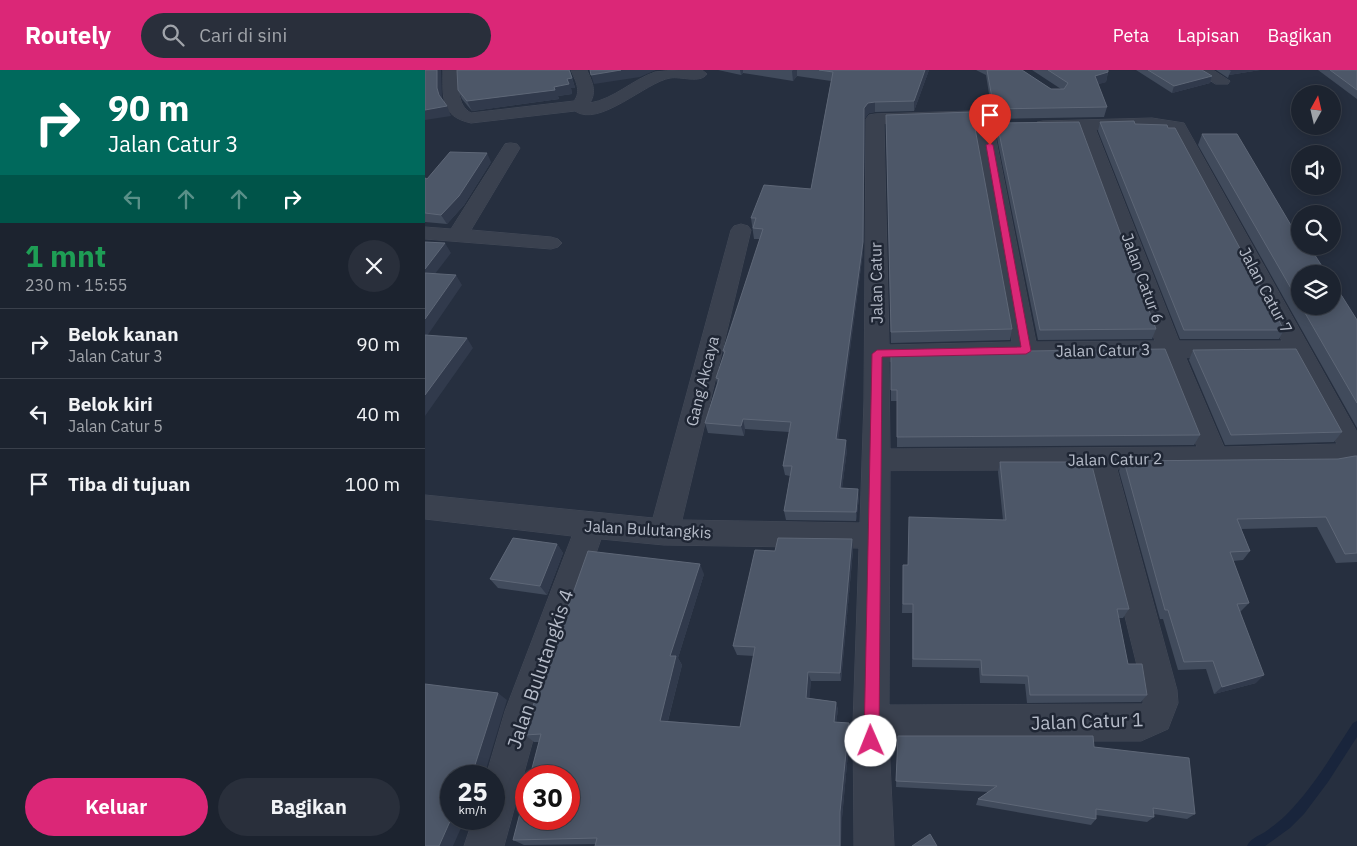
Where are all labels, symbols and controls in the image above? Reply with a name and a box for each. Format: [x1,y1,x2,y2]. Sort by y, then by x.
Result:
search box [141,13,491,58]
text: Routely [25,19,111,51]
icon: search [159,21,187,49]
text: Cari di sini [199,23,287,47]
text: Peta [1113,24,1149,47]
text: Lapisan [1177,24,1239,47]
text: Bagikan [1267,24,1332,47]
text: 90 m [108,85,190,131]
north arrow [1291,85,1341,135]
map controls [1291,85,1341,315]
icon: right [25,90,90,155]
pin [969,94,1011,145]
icon: arrive [976,101,1004,129]
text: Jalan Catur 3 [108,129,238,158]
button: sound [1291,145,1341,195]
icon: left [119,185,147,213]
icon: ahead [172,185,200,213]
icon: ahead [225,185,253,213]
icon: right [278,185,306,213]
button: search [1291,205,1341,255]
street label: Jalan Catur 6 [1117,230,1169,326]
text: 1 mnt [25,236,106,275]
button: close [348,240,400,292]
street label: Jalan Catur [865,242,887,324]
street label: Jalan Catur 7 [1235,243,1297,337]
button: layers [1291,265,1341,315]
text: 230 m · 15:55 [25,275,127,295]
text: Belok kanan [68,322,179,346]
icon: right [25,330,53,358]
text: 90 m [356,332,400,356]
street label: Gang Akcaya [681,333,723,428]
street label: Jalan Catur 3 [1055,339,1151,361]
text: Jalan Catur 3 [68,346,163,366]
text: Belok kiri [68,392,153,416]
icon: left [25,400,53,428]
text: 40 m [356,402,400,426]
text: Jalan Catur 5 [68,416,163,436]
street label: Jalan Catur 2 [1067,448,1163,470]
icon: arrive [25,470,53,498]
text: Tiba di tujuan [68,472,190,496]
text: 100 m [345,472,400,496]
street label: Jalan Bulutangkis [584,516,712,542]
street label: Jalan Bulutangkis 4 [501,586,579,752]
street label: Jalan Catur 1 [1030,707,1144,735]
position arrow [844,714,896,766]
speed limit sign: 30 [515,765,580,830]
text: 25 [457,775,488,808]
button: Keluar [25,778,208,836]
button: Bagikan [218,778,400,836]
text: km/h [458,802,487,817]

